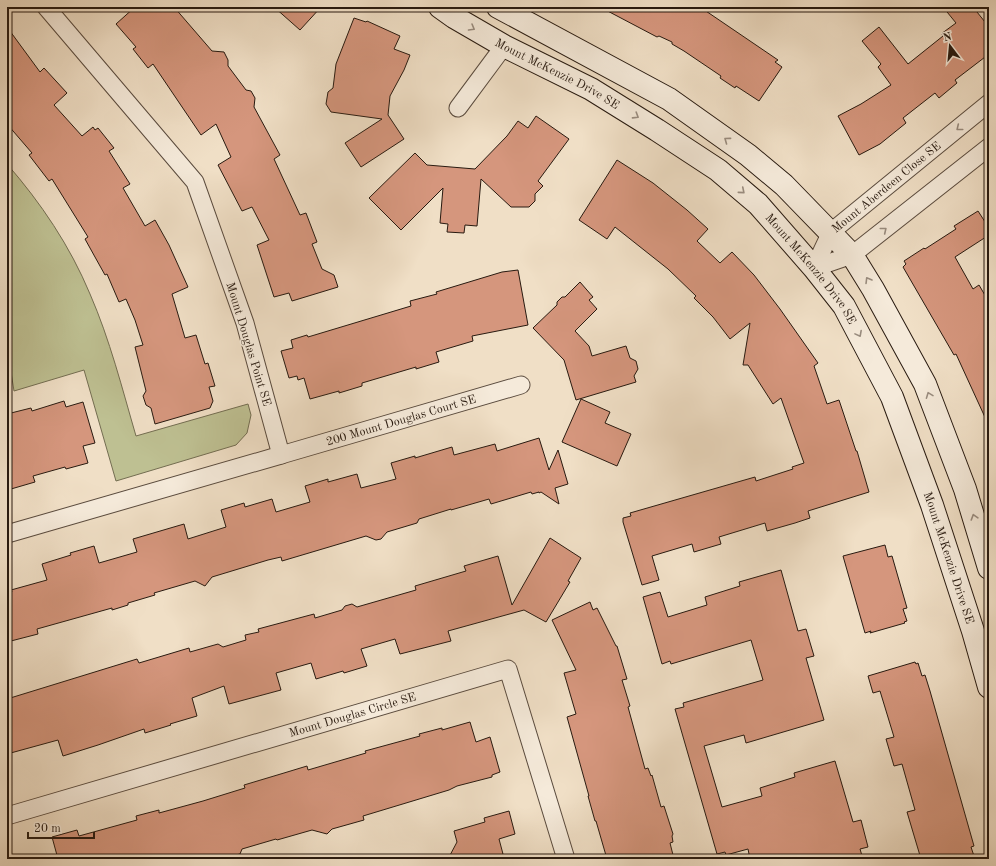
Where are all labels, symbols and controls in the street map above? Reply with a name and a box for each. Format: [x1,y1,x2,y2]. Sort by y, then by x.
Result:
one-way arrow [468,23,475,31]
north arrow [930,26,970,66]
text: N [942,31,954,44]
street label: Mount McKenzie Drive SE [493,37,621,112]
one-way arrow [632,112,639,119]
one-way arrow [956,123,963,130]
one-way arrow [724,137,731,145]
street label: Mount Aberdeen Close SE [830,140,943,236]
one-way arrow [738,186,745,193]
street label: Mount McKenzie Drive SE [762,212,858,327]
one-way arrow [880,228,887,235]
one-way arrow [865,277,872,284]
street label: Mount Douglas Point SE [223,281,273,408]
one-way arrow [854,330,862,337]
one-way arrow [926,391,934,399]
street label: 200 Mount Douglas Court SE [325,393,478,448]
street label: Mount McKenzie Drive SE [921,490,975,626]
one-way arrow [970,514,979,521]
street label: Mount Douglas Circle SE [288,691,418,740]
scale bar [28,814,94,840]
text: 20 m [34,823,61,835]

